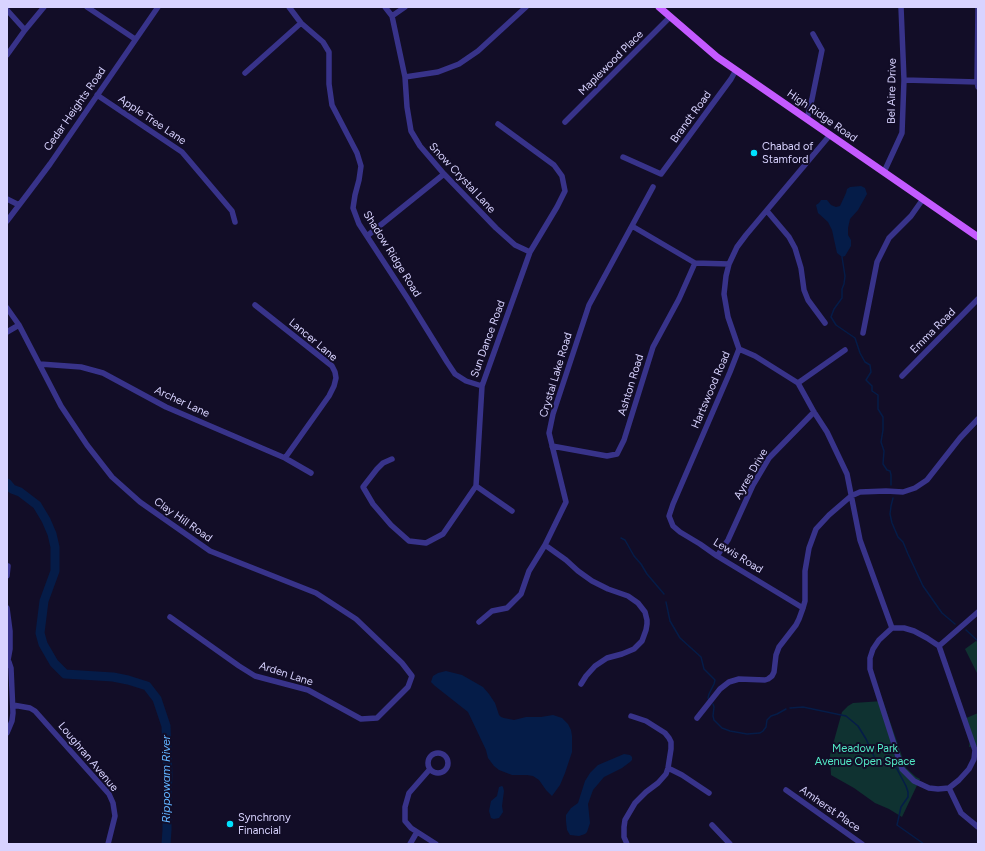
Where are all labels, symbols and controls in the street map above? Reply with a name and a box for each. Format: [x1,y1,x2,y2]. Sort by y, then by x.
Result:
street label: Maplewood Place [576,28,646,98]
street label: Bel Aire Drive [885,58,899,124]
street label: Cedar Heights Road [41,65,109,153]
street label: High Ridge Road [784,87,860,145]
street label: Brandt Road [668,89,714,145]
street label: Apple Tree Lane [116,92,188,148]
street label: Snow Crystal Lane [426,140,498,216]
place label: Chabad of Stamford [762,140,813,166]
marker: Chabad of Stamford [749,148,759,158]
street label: Shadow Ridge Road [360,209,424,299]
street label: Sun Dance Road [468,299,508,379]
street label: Emma Road [908,306,958,356]
street label: Lancer Lane [286,316,340,364]
street label: Crystal Lake Road [537,331,575,419]
street label: Hartswood Road [689,349,733,431]
street label: Ashton Road [615,353,647,417]
street label: Archer Lane [152,384,212,420]
street label: Ayres Drive [731,446,771,502]
street label: Clay Hill Road [151,495,215,545]
street label: Lewis Road [711,536,765,576]
street label: Arden Lane [257,659,315,689]
street label: Loughran Avenue [55,720,121,794]
water label: Rippowam River [159,735,173,823]
park label: Meadow Park Avenue Open Space [815,742,915,768]
street label: Amherst Place [797,783,863,835]
place label: Synchrony Financial [238,811,291,837]
marker: Synchrony Financial [225,819,235,829]

